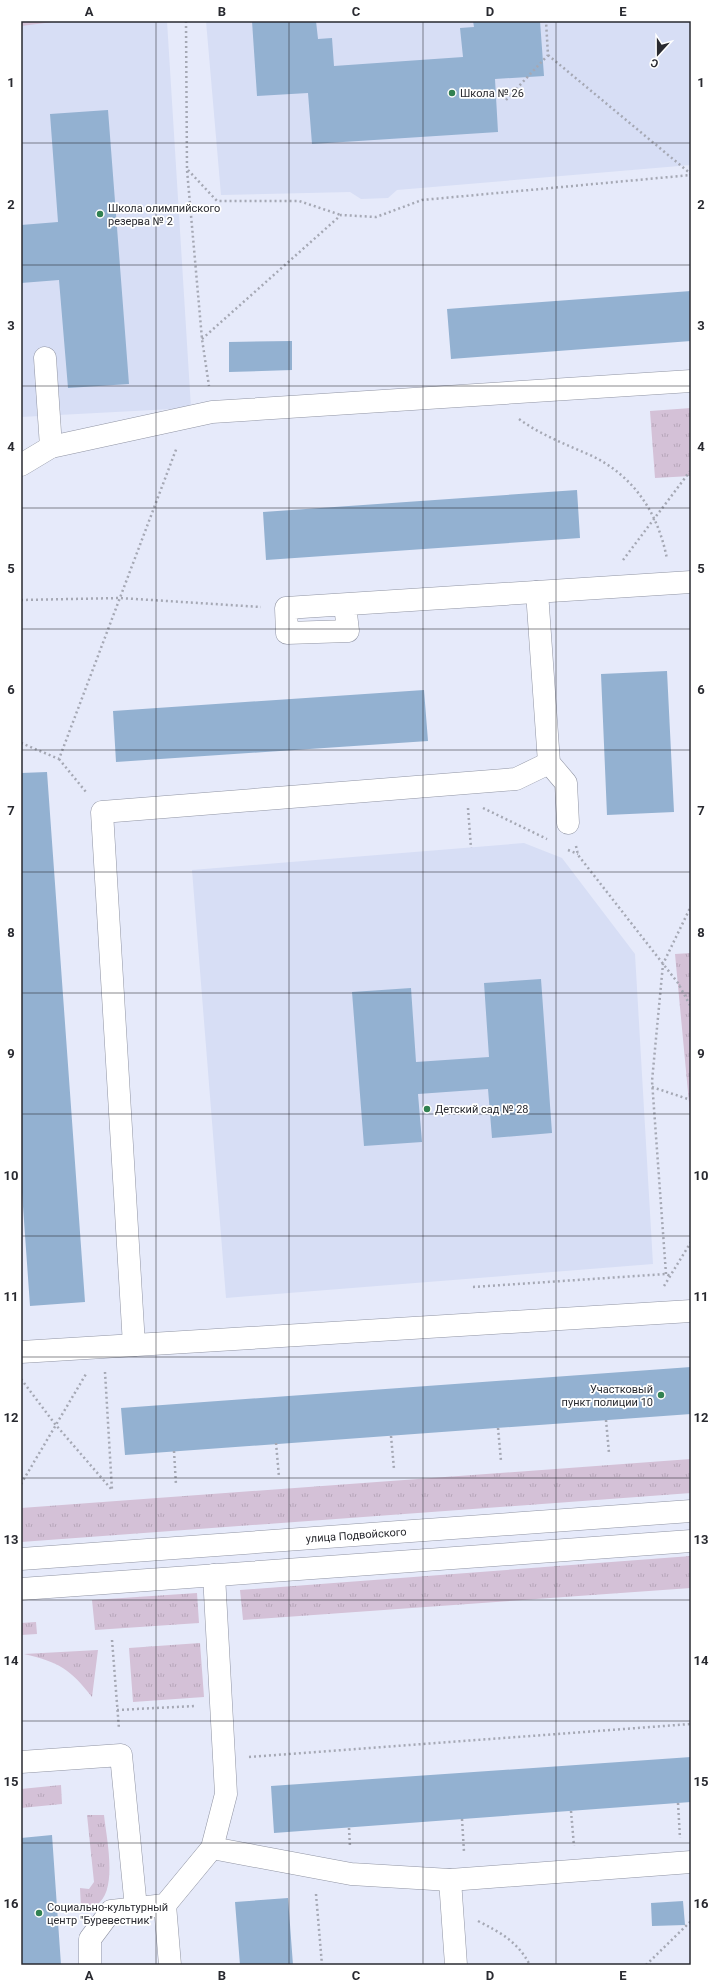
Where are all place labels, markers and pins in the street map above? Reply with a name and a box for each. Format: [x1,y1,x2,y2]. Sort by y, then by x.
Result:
place label: Школа № 26 [460,87,524,100]
marker: Школа № 26 [447,88,457,98]
place label: Школа олимпийского резерва № 2 [108,202,220,228]
marker: Школа олимпийского резерва № 2 [95,209,105,219]
place label: Детский сад № 28 [435,1103,529,1116]
marker: Детский сад № 28 [422,1104,432,1114]
place label: Участковый пункт полиции 10 [562,1383,653,1409]
marker: Участковый пункт полиции 10 [656,1390,666,1400]
place label: Социально-культурный центр "Буревестник" [47,1901,168,1927]
marker: Социально-культурный центр "Буревестник" [34,1908,44,1918]

